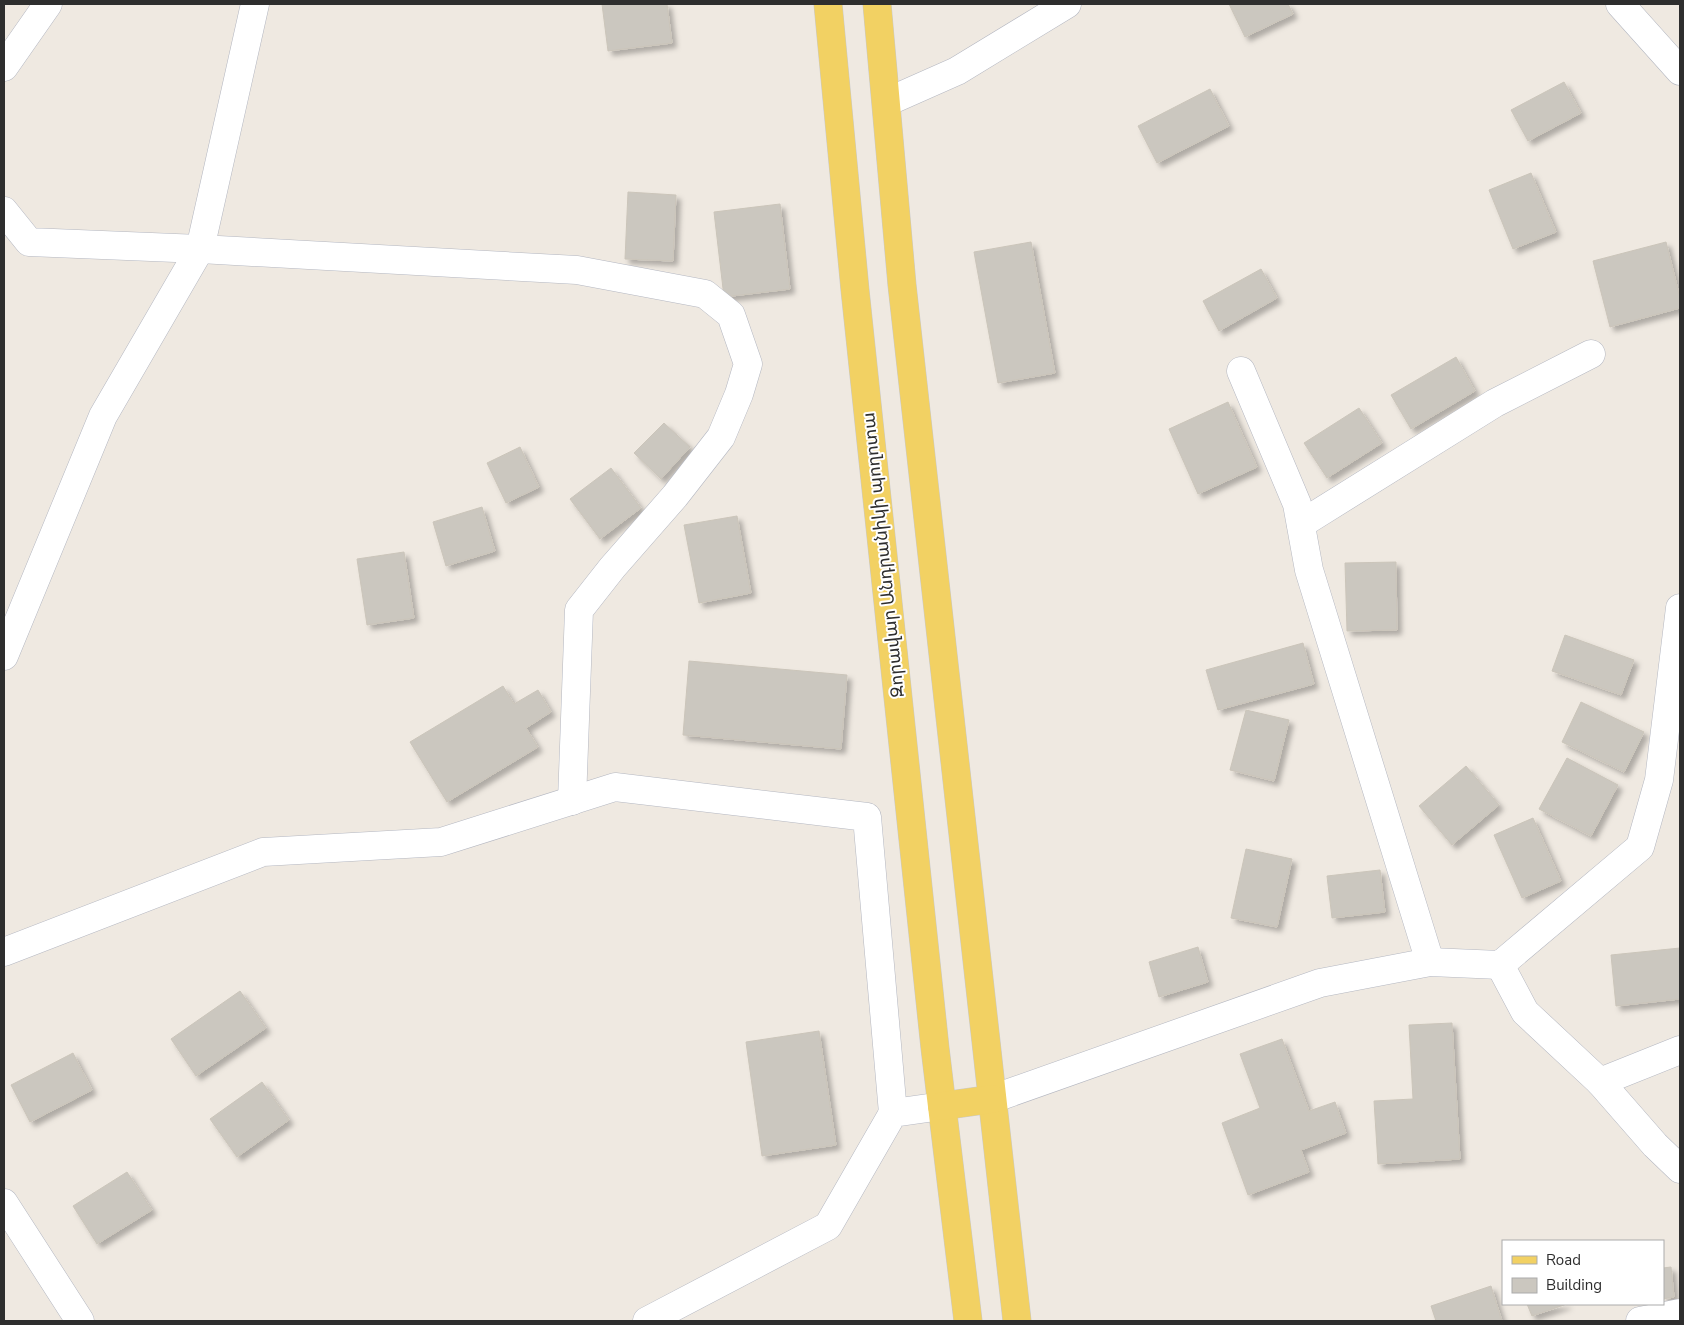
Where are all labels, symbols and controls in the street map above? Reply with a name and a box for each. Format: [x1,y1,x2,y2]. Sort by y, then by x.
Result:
street label: Զորավար Անդրանիկի պողոտա [856,411,910,699]
legend [1502,1240,1664,1305]
text: Road [1546,1250,1581,1270]
text: Building [1546,1275,1602,1295]

